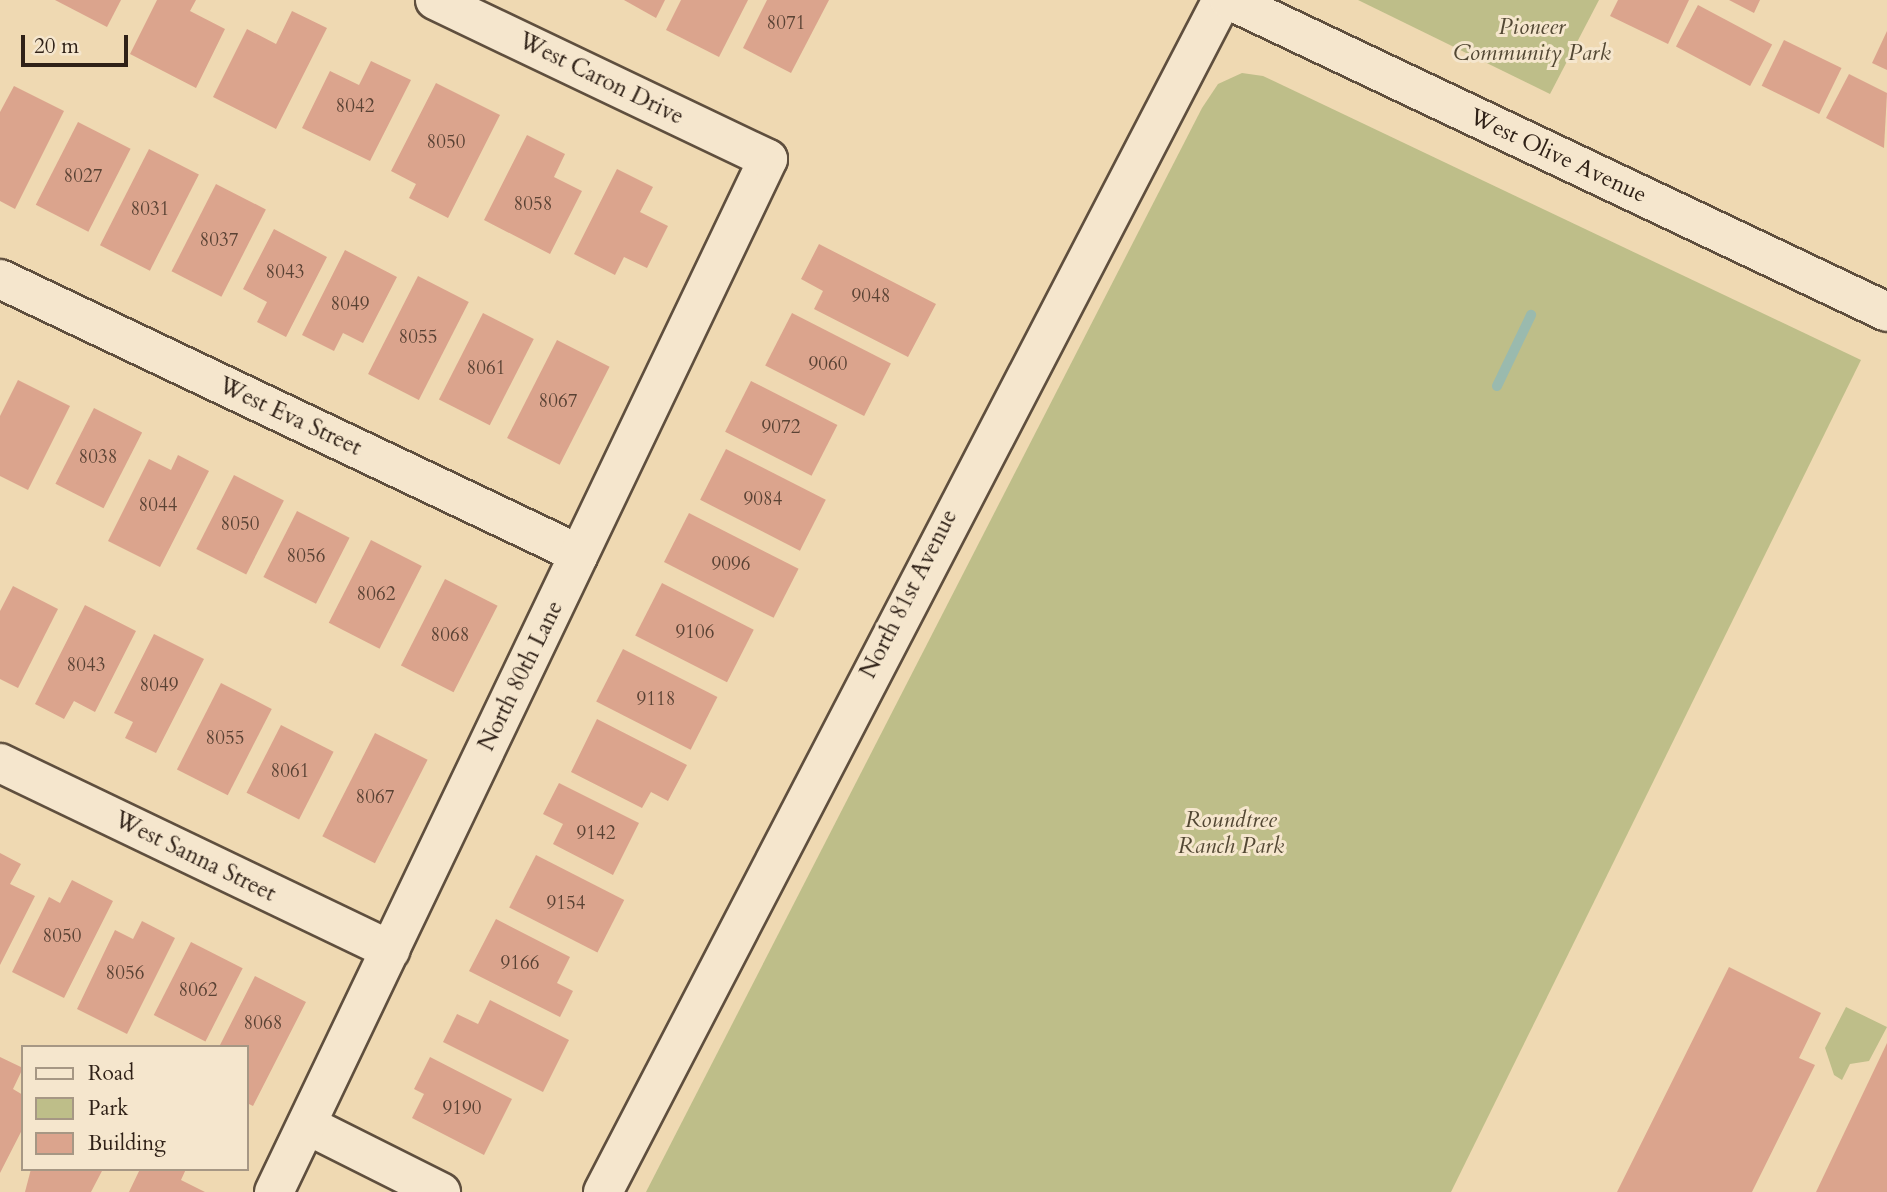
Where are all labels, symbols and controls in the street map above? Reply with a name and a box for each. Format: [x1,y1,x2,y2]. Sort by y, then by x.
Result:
house number: 8071 [767,13,805,35]
park label: Pioneer Community Park [1453,13,1611,67]
scale bar [24,21,131,65]
street label: West Caron Drive [514,27,688,131]
text: 20 m [34,32,79,61]
house number: 8042 [336,96,374,118]
street label: West Olive Avenue [1465,103,1651,209]
house number: 8050 [427,132,465,154]
house number: 8027 [64,166,102,188]
house number: 8058 [514,194,552,216]
house number: 8031 [131,199,169,221]
house number: 8037 [200,230,238,252]
house number: 8043 [266,262,304,284]
house number: 9048 [852,286,890,308]
house number: 8049 [331,294,369,316]
house number: 8055 [399,327,437,349]
house number: 9060 [809,354,847,376]
house number: 8061 [467,358,505,380]
street label: West Eva Street [214,372,366,462]
house number: 8067 [539,391,577,413]
house number: 9072 [762,417,800,439]
house number: 8038 [79,447,117,469]
house number: 9084 [744,489,782,511]
house number: 8044 [139,495,177,517]
street label: North 81st Avenue [855,505,963,683]
house number: 8050 [221,514,259,536]
house number: 8056 [287,546,325,568]
house number: 9096 [712,554,750,576]
house number: 8062 [357,584,395,606]
street label: North 80th Lane [473,596,569,756]
house number: 9106 [676,622,714,644]
house number: 8068 [431,625,469,647]
house number: 8043 [67,655,105,677]
house number: 8049 [140,675,178,697]
house number: 9118 [637,689,675,711]
house number: 8055 [206,728,244,750]
house number: 8061 [271,761,309,783]
house number: 8067 [356,787,394,809]
street label: West Sanna Street [110,806,280,908]
park label: Roundtree Ranch Park [1178,806,1284,860]
house number: 9142 [577,823,615,845]
house number: 9154 [547,893,585,915]
house number: 8050 [43,926,81,948]
house number: 9166 [501,953,539,975]
house number: 8056 [106,963,144,985]
house number: 8062 [179,980,217,1002]
house number: 8068 [244,1013,282,1035]
legend [21,1045,248,1171]
text: Road [88,1059,134,1088]
text: Park [88,1094,128,1123]
house number: 9190 [443,1098,481,1120]
text: Building [88,1129,166,1158]

